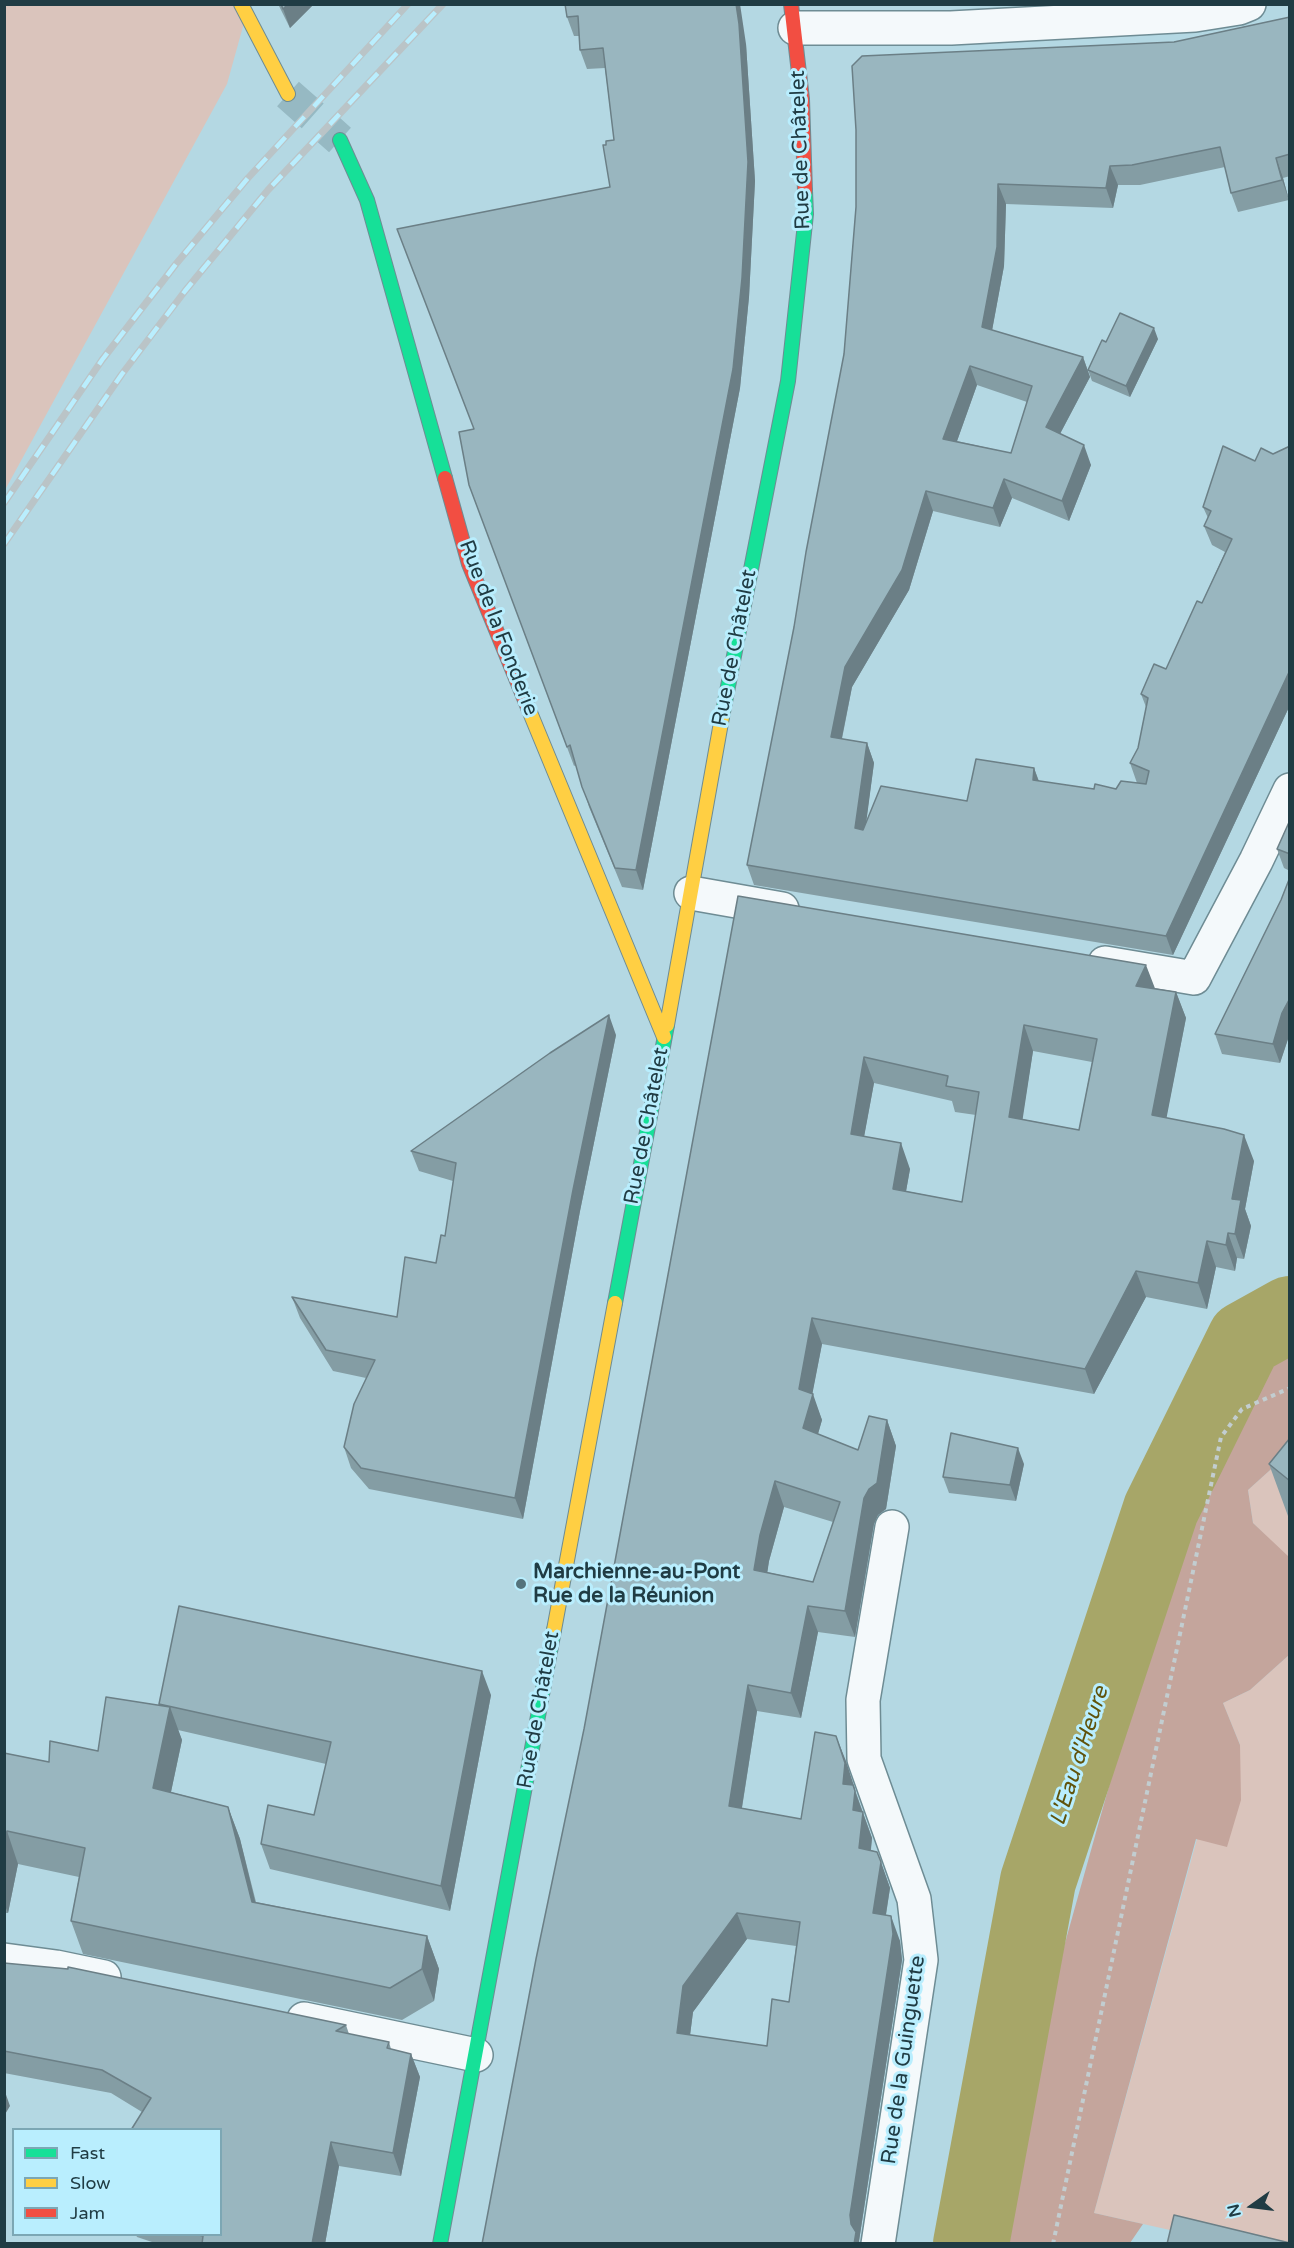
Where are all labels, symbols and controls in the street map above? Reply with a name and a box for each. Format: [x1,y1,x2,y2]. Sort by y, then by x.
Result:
street label: Rue de Châtelet [786,70,816,230]
street label: Rue de la Fonderie [453,537,543,719]
street label: Rue de Châtelet [707,567,763,729]
street label: Rue de Châtelet [619,1045,675,1207]
place label: Marchienne-au-Pont Rue de la Réunion [533,1559,740,1609]
marker: Marchienne-au-Pont Rue de la Réunion [514,1577,528,1591]
street label: Rue de Châtelet [513,1629,565,1791]
water label: L'Eau d'Heure [1045,1683,1115,1829]
street label: Rue de la Guinguette [877,1954,931,2166]
legend [12,2128,222,2236]
text: Fast [70,2142,105,2164]
text: Slow [70,2172,111,2194]
north arrow [1222,2176,1282,2236]
text: Jam [70,2202,105,2224]
text: N [1223,2202,1246,2219]

